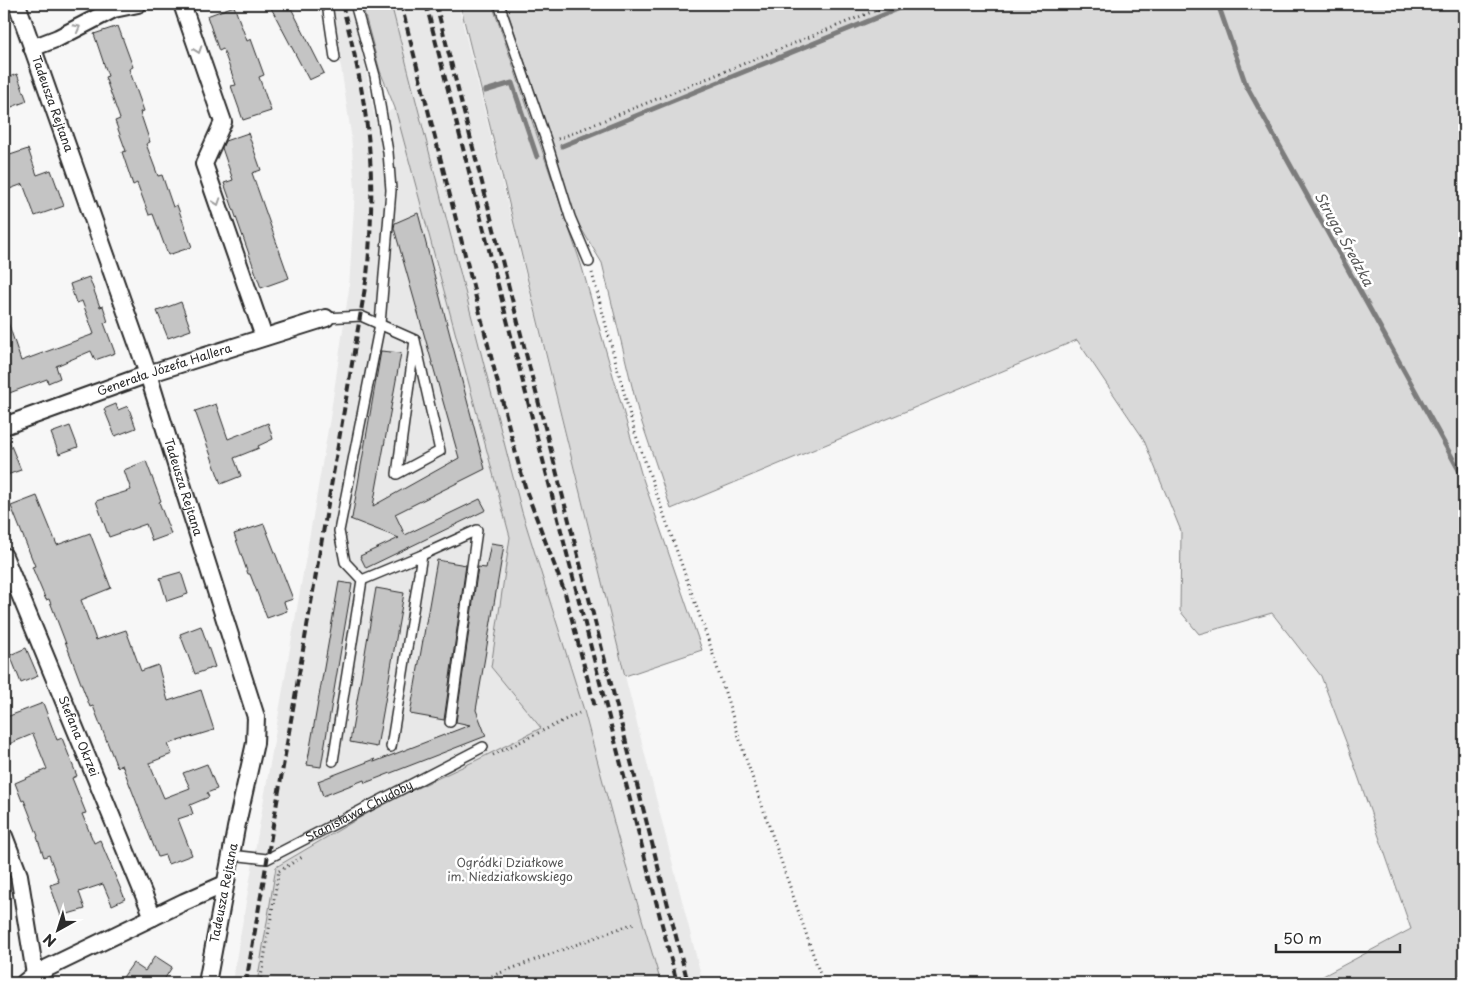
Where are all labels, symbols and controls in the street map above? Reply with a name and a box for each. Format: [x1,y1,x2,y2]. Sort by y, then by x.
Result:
one-way arrow [72,24,81,34]
one-way arrow [192,45,202,54]
street label: Tadeusza Rejtana [28,53,79,155]
water label: Struga Średzka [1310,188,1380,291]
one-way arrow [211,197,221,206]
street label: Generała Józefa Hallera [94,338,234,400]
street label: Tadeusza Rejtana [160,436,208,538]
street label: Stefana Okrzei [55,693,104,779]
street label: Stanisława Chudoby [302,775,416,846]
street label: Tadeusza Rejtana [205,841,242,944]
park label: Ogródki Działkowe im. Niedziałkowskiego [447,853,573,885]
north arrow [32,904,82,954]
scale bar [1276,922,1399,954]
text: 50 m [1283,926,1322,949]
text: N [39,929,60,952]

